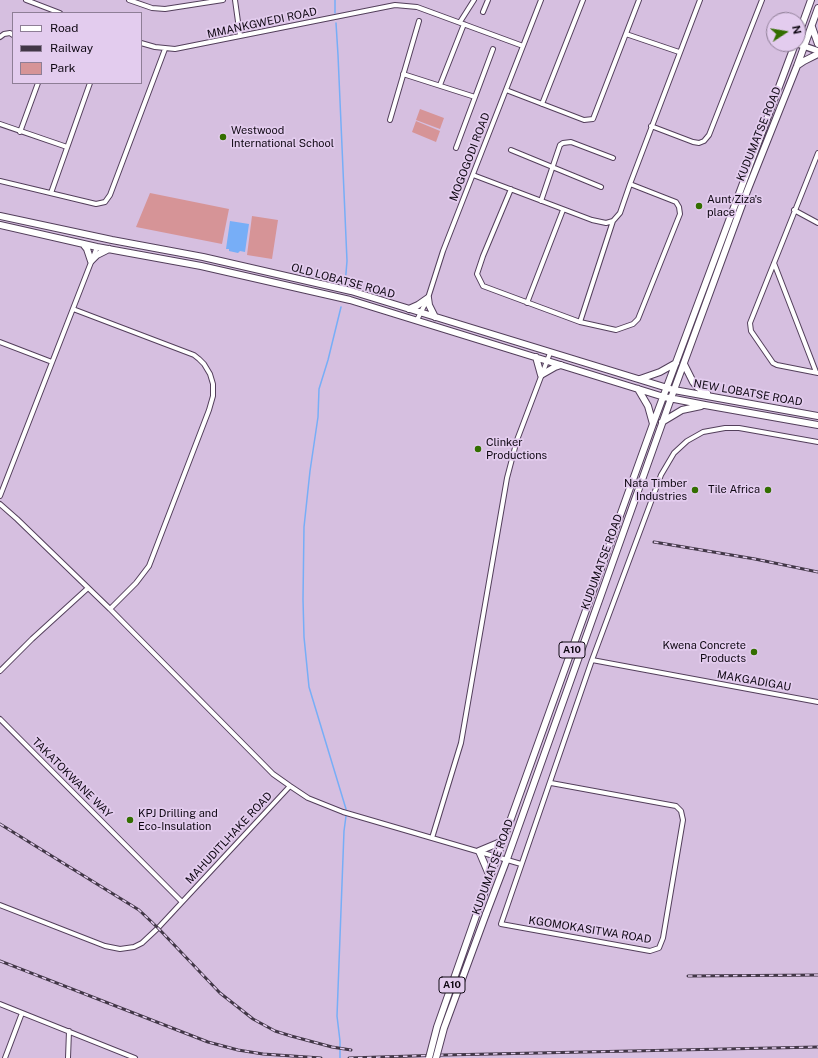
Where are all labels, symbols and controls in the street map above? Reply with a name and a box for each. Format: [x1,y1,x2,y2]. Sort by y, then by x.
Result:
street label: MMANKGWEDI ROAD [206,5,318,41]
legend [12,12,142,84]
north arrow [766,12,806,52]
text: Road [50,21,78,35]
text: N [790,24,804,35]
text: Railway [50,41,93,55]
text: Park [50,61,76,75]
street label: KUDUMATSE ROAD [734,85,784,183]
street label: MOGOGODI ROAD [447,111,493,203]
place label: Westwood International School [231,124,334,150]
marker: Westwood International School [218,132,228,142]
place label: Aunt Ziza's place [707,193,762,219]
marker: Aunt Ziza's place [694,201,704,211]
street label: OLD LOBATSE ROAD [290,261,396,301]
street label: NEW LOBATSE ROAD [692,377,804,409]
place label: Clinker Productions [486,436,547,462]
marker: Clinker Productions [473,444,483,454]
place label: Nata Timber Industries [624,477,687,503]
place label: Tile Africa [708,483,760,497]
marker: Nata Timber Industries [690,485,700,495]
marker: Tile Africa [763,485,773,495]
street label: KUDUMATSE ROAD [579,512,625,612]
place label: Kwena Concrete Products [663,639,746,665]
road number: A10 [559,642,585,658]
marker: Kwena Concrete Products [749,647,759,657]
street label: MAKGADIGAU [716,668,792,694]
street label: TAKATOKWANE WAY [29,735,115,821]
street label: MAHUDITLHAKE ROAD [183,789,275,887]
place label: KPJ Drilling and Eco-Insulation [138,807,218,833]
marker: KPJ Drilling and Eco-Insulation [125,815,135,825]
street label: KUDUMATSE ROAD [470,817,516,917]
street label: KGOMOKASITWA ROAD [528,914,652,946]
road number: A10 [439,977,465,993]

